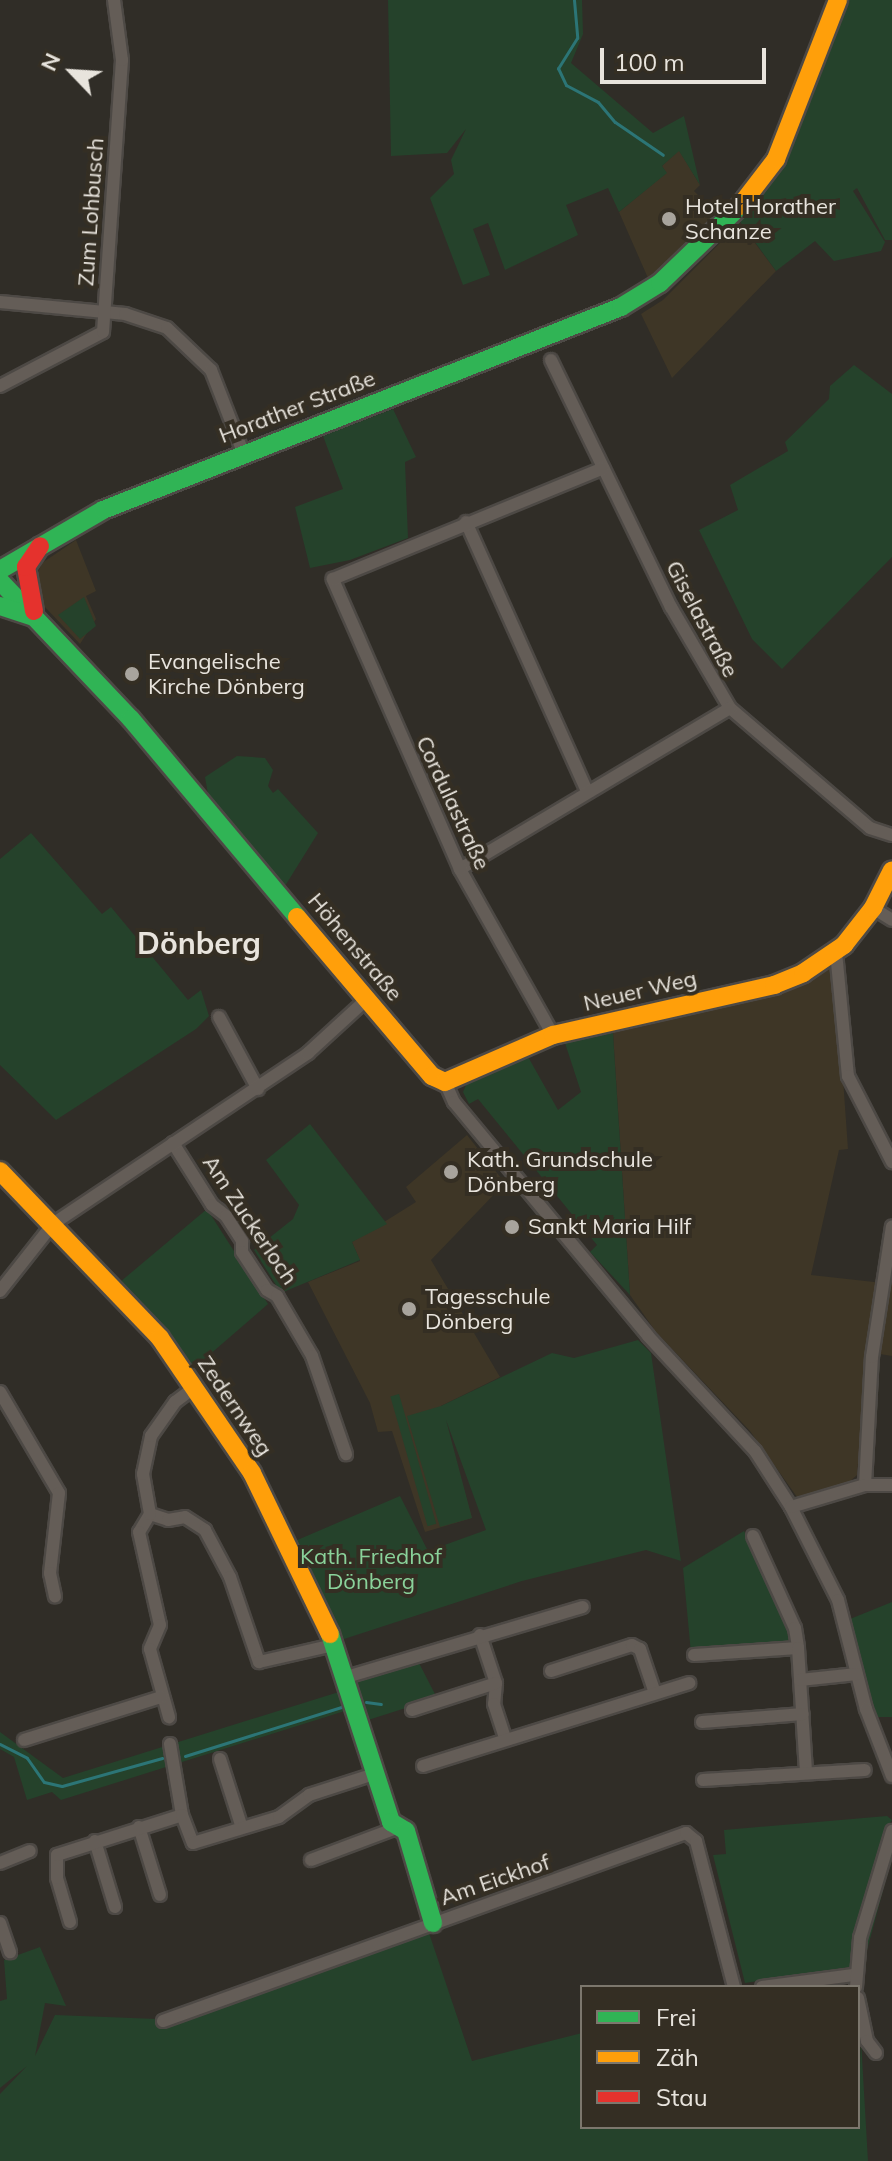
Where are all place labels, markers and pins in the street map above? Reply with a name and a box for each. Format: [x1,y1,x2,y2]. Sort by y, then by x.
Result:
place label: Hotel Horather Schanze [685,193,836,244]
marker: Hotel Horather Schanze [660,210,678,228]
place label: Evangelische Kirche Dönberg [148,648,305,700]
marker: Evangelische Kirche Dönberg [123,665,141,683]
place label: Kath. Grundschule Dönberg [467,1146,653,1198]
marker: Kath. Grundschule Dönberg [442,1163,460,1181]
place label: Sankt Maria Hilf [528,1214,691,1240]
marker: Sankt Maria Hilf [503,1218,521,1236]
place label: Tagesschule Dönberg [425,1283,551,1334]
marker: Tagesschule Dönberg [400,1300,418,1318]

